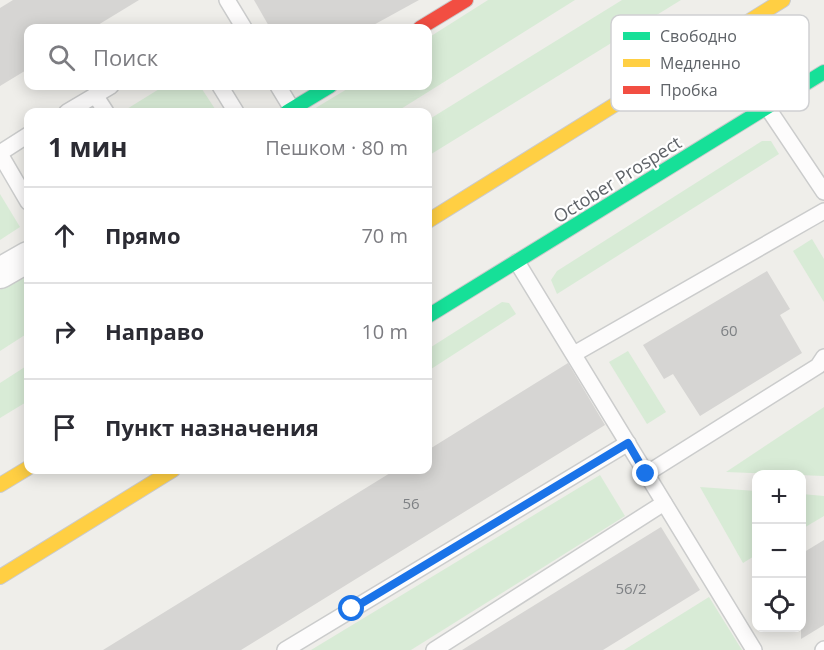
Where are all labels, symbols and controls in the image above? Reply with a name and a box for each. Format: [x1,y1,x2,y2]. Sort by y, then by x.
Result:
legend [611,15,809,111]
search box [24,24,432,90]
text: Свободно [660,25,737,47]
icon: search [45,41,78,74]
text: Поиск [93,42,158,72]
text: Медленно [660,52,741,74]
text: Пробка [660,79,718,101]
text: 1 мин [48,129,128,165]
street label: October Prospect [548,130,686,228]
text: Пешком · 80 m [265,134,408,161]
icon: ahead [48,219,81,252]
text: Прямо [105,220,181,250]
text: 70 m [361,222,408,249]
icon: right [48,315,81,348]
text: Направо [105,316,204,346]
text: 10 m [361,318,408,345]
house number: 60 [720,320,738,340]
icon: arrive [48,411,81,444]
text: Пункт назначения [105,412,319,442]
route end [632,460,658,486]
map controls [752,470,806,632]
button: + [752,470,806,524]
house number: 56 [402,493,420,513]
button: − [752,524,806,578]
house number: 56/2 [615,578,647,598]
button: locate [752,578,806,632]
route start [338,595,364,621]

